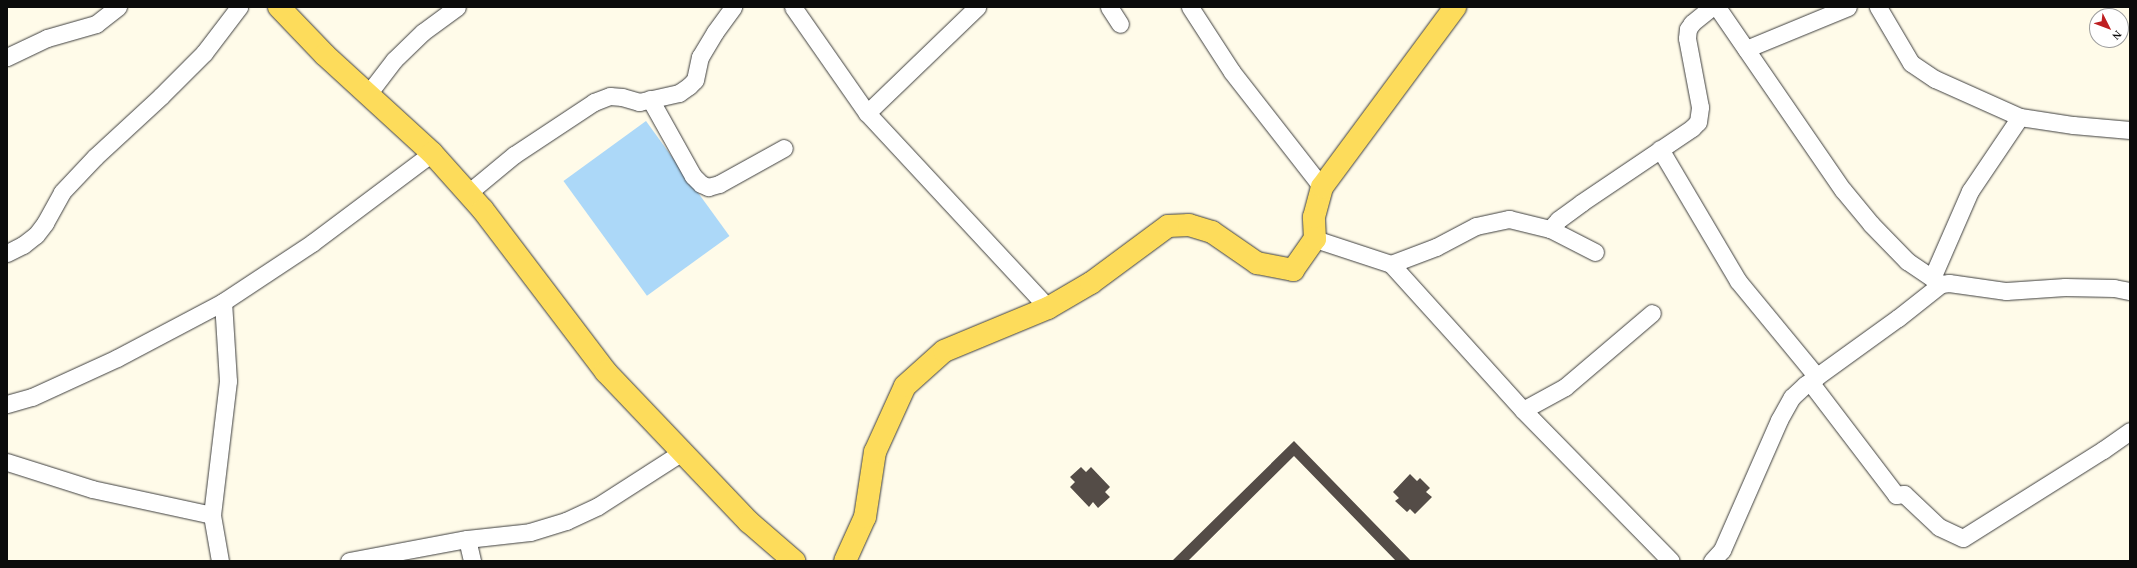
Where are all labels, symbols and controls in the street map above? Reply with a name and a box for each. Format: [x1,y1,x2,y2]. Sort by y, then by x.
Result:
north arrow [2089,8,2129,48]
text: N [2110,28,2124,42]

